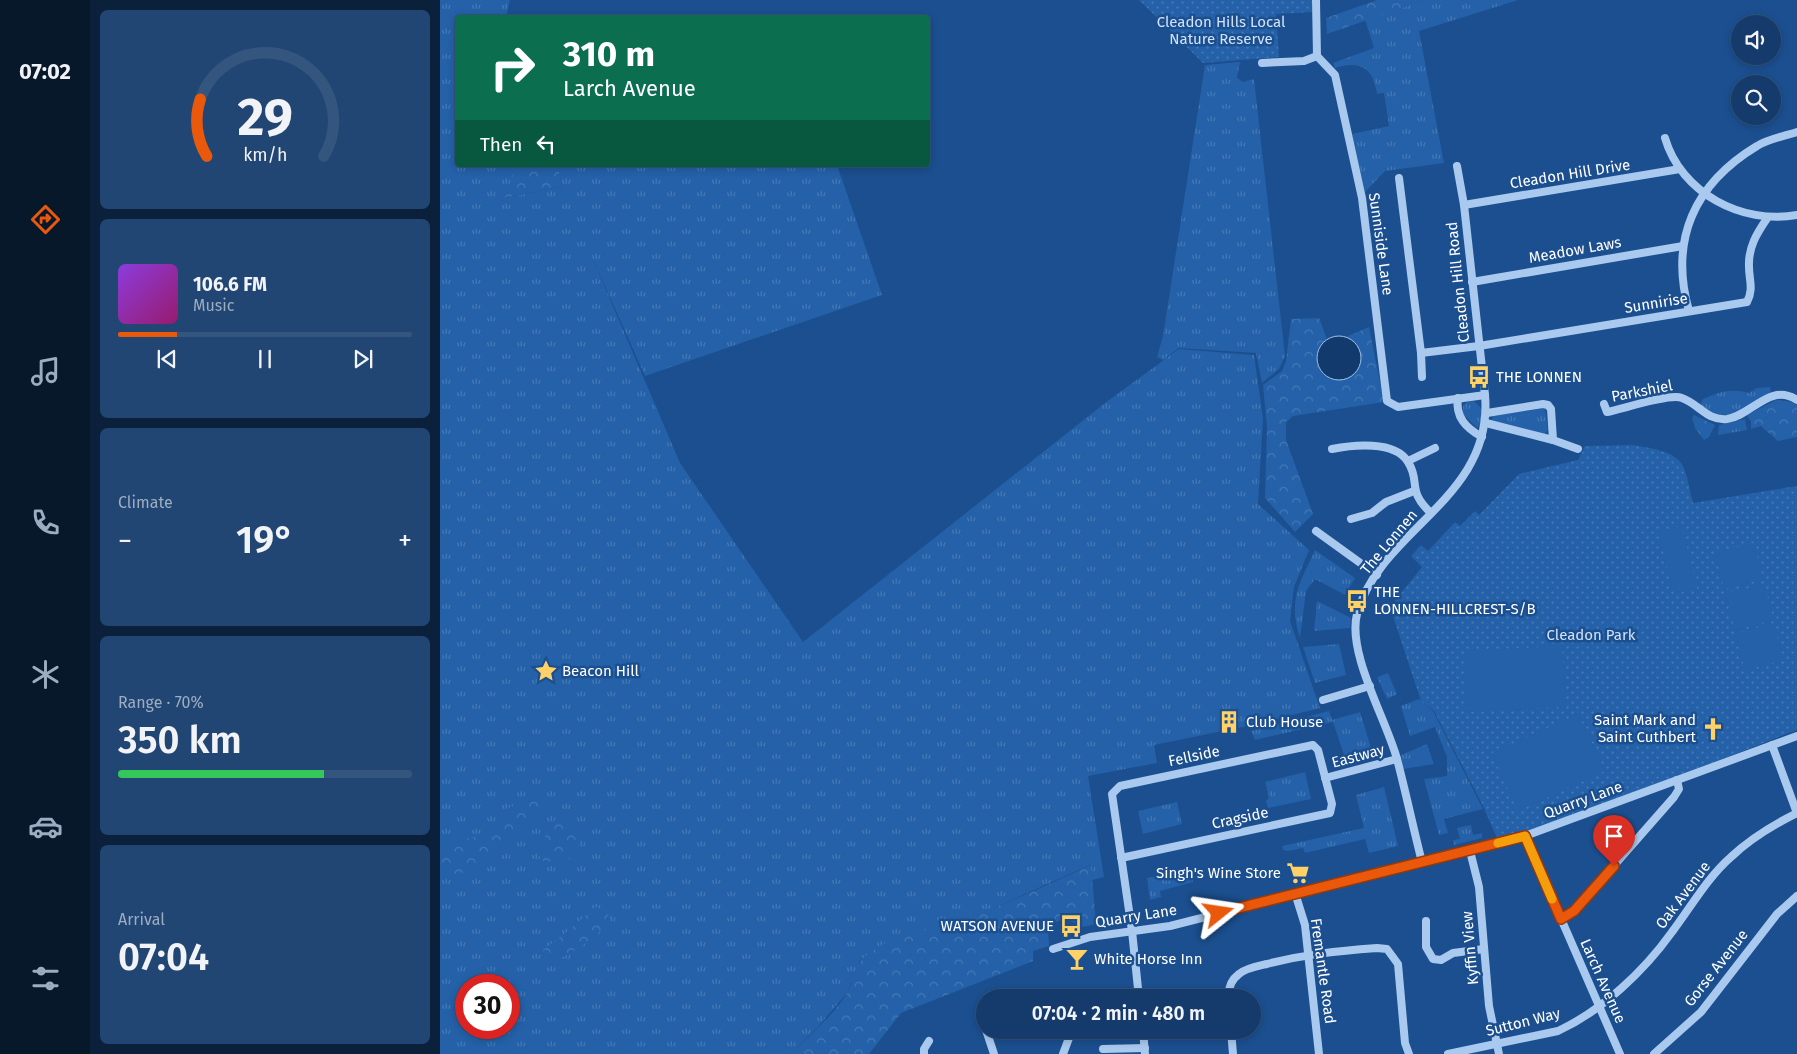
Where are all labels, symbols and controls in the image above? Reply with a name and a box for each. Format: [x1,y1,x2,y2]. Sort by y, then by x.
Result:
park label: Cleadon Hills Local Nature Reserve [1157,13,1286,48]
map controls [1731,15,1781,125]
button: sound [1731,15,1781,65]
text: 310 m [563,33,655,75]
icon: right [480,35,545,100]
text: 07:02 [19,58,71,85]
text: Larch Avenue [563,75,696,102]
button: search [1731,75,1781,125]
text: 29 [237,86,293,149]
icon: left [532,130,560,158]
text: Then [480,133,522,156]
text: km/h [243,144,287,166]
street label: Cleadon Hill Drive [1509,156,1631,192]
street label: Sunniside Lane [1365,191,1397,297]
icon: directions [28,202,63,237]
street label: Cleadon Hill Road [1443,221,1473,343]
street label: Meadow Laws [1527,233,1623,267]
text: 106.6 FM [193,273,267,296]
street label: Sunnirise [1623,289,1689,317]
text: Music [193,296,234,315]
icon: previous [153,345,181,373]
icon: pause [251,345,279,373]
icon: next [349,345,377,373]
icon: music [28,354,63,389]
bus stop icon: THE LONNEN [1466,364,1492,390]
place label: THE LONNEN [1496,368,1582,386]
street label: Parkshiel [1610,376,1675,406]
text: Climate [118,493,173,512]
icon: phone [28,505,63,540]
street label: The Lonnen [1357,506,1421,578]
text: 19° [236,517,294,563]
text: − [118,524,132,557]
text: + [398,524,412,557]
place label: THE LONNEN-HILLCREST-S/B [1374,583,1536,618]
bus stop icon: THE LONNEN-HILLCREST-S/B [1344,588,1370,614]
park label: Cleadon Park [1547,626,1636,644]
icon: climate [28,657,63,692]
place icon: Beacon Hill [533,658,559,684]
place label: Beacon Hill [562,662,640,680]
text: Range · 70% [118,693,204,712]
building icon: Club House [1216,709,1242,735]
place label: Saint Mark and Saint Cuthbert [1594,711,1697,746]
place label: Club House [1246,713,1323,731]
church icon: Saint Mark and Saint Cuthbert [1700,716,1726,742]
text: 350 km [118,717,242,763]
street label: Eastway [1330,740,1387,772]
street label: Fellside [1167,742,1221,770]
street label: Quarry Lane [1541,777,1625,823]
street label: Cragside [1210,803,1270,833]
icon: car [28,809,63,844]
pin [1593,815,1635,866]
icon: arrive [1600,822,1628,850]
street label: Oak Avenue [1652,858,1714,932]
supermarket icon: Singh's Wine Store [1285,860,1311,886]
place label: Singh's Wine Store [1156,864,1281,882]
position arrow [1192,886,1244,938]
street label: Quarry Lane [1094,901,1178,931]
text: Arrival [118,910,165,929]
street label: Kyffin View [1458,910,1482,986]
bus stop icon: WATSON AVENUE [1058,913,1084,939]
place label: WATSON AVENUE [941,917,1054,935]
street label: Fremantle Road [1307,917,1339,1025]
street label: Gorse Avenue [1680,926,1752,1010]
text: 07:04 [118,934,209,980]
street label: Larch Avenue [1576,936,1630,1026]
bar icon: White Horse Inn [1064,946,1090,972]
place label: White Horse Inn [1094,950,1202,968]
icon: filters [28,961,63,996]
speed limit sign: 30 [455,974,520,1039]
text: 07:04 · 2 min · 480 m [1032,1002,1205,1025]
street label: Sutton Way [1484,1004,1563,1040]

